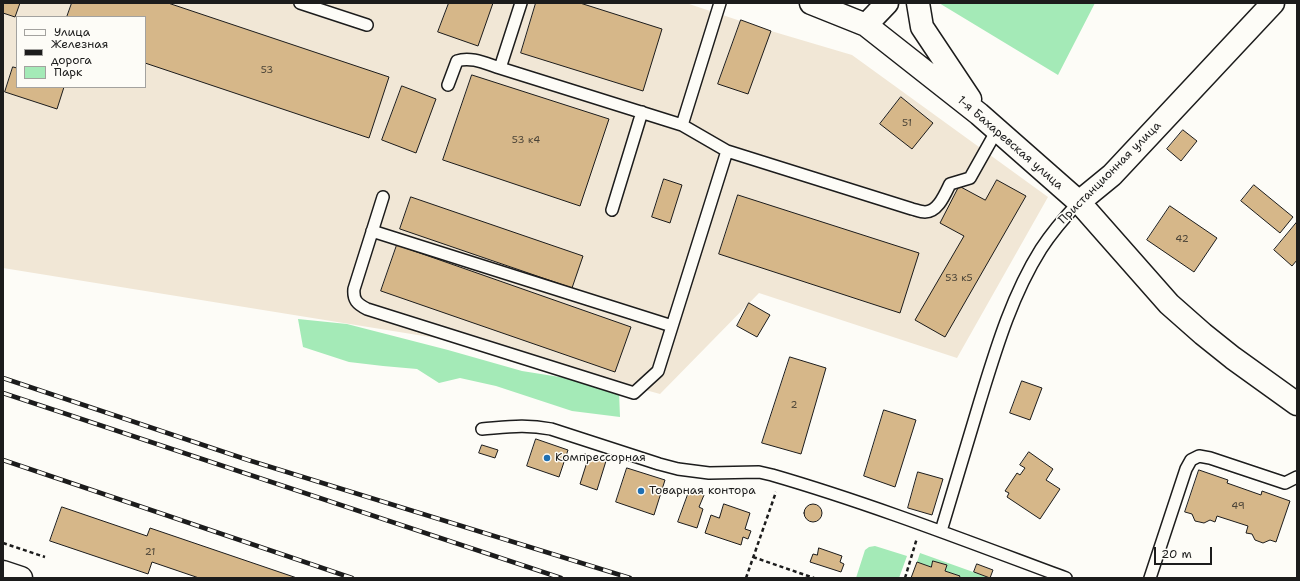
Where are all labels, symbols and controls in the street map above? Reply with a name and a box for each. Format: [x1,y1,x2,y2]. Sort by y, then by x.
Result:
legend [16,16,146,88]
text: Улица [54,24,90,40]
text: Железная дорога [51,36,108,68]
text: Парк [54,64,82,80]
house number: 53 [261,64,273,76]
street label: 1-я Бахаревская улица [954,93,1066,193]
house number: 51 [902,117,912,129]
street label: Пристанционная улица [1056,119,1164,227]
house number: 53 к4 [512,134,540,146]
house number: 42 [1175,233,1189,245]
house number: 53 к5 [945,272,973,284]
house number: 2 [791,399,797,411]
place label: Компрессорная [555,451,646,465]
marker: Компрессорная [542,453,552,463]
place label: Товарная контора [649,484,756,498]
marker: Товарная контора [636,486,646,496]
house number: 49 [1231,500,1245,512]
scale bar [1156,539,1214,565]
house number: 21 [145,546,155,558]
text: 20 m [1161,546,1192,562]

